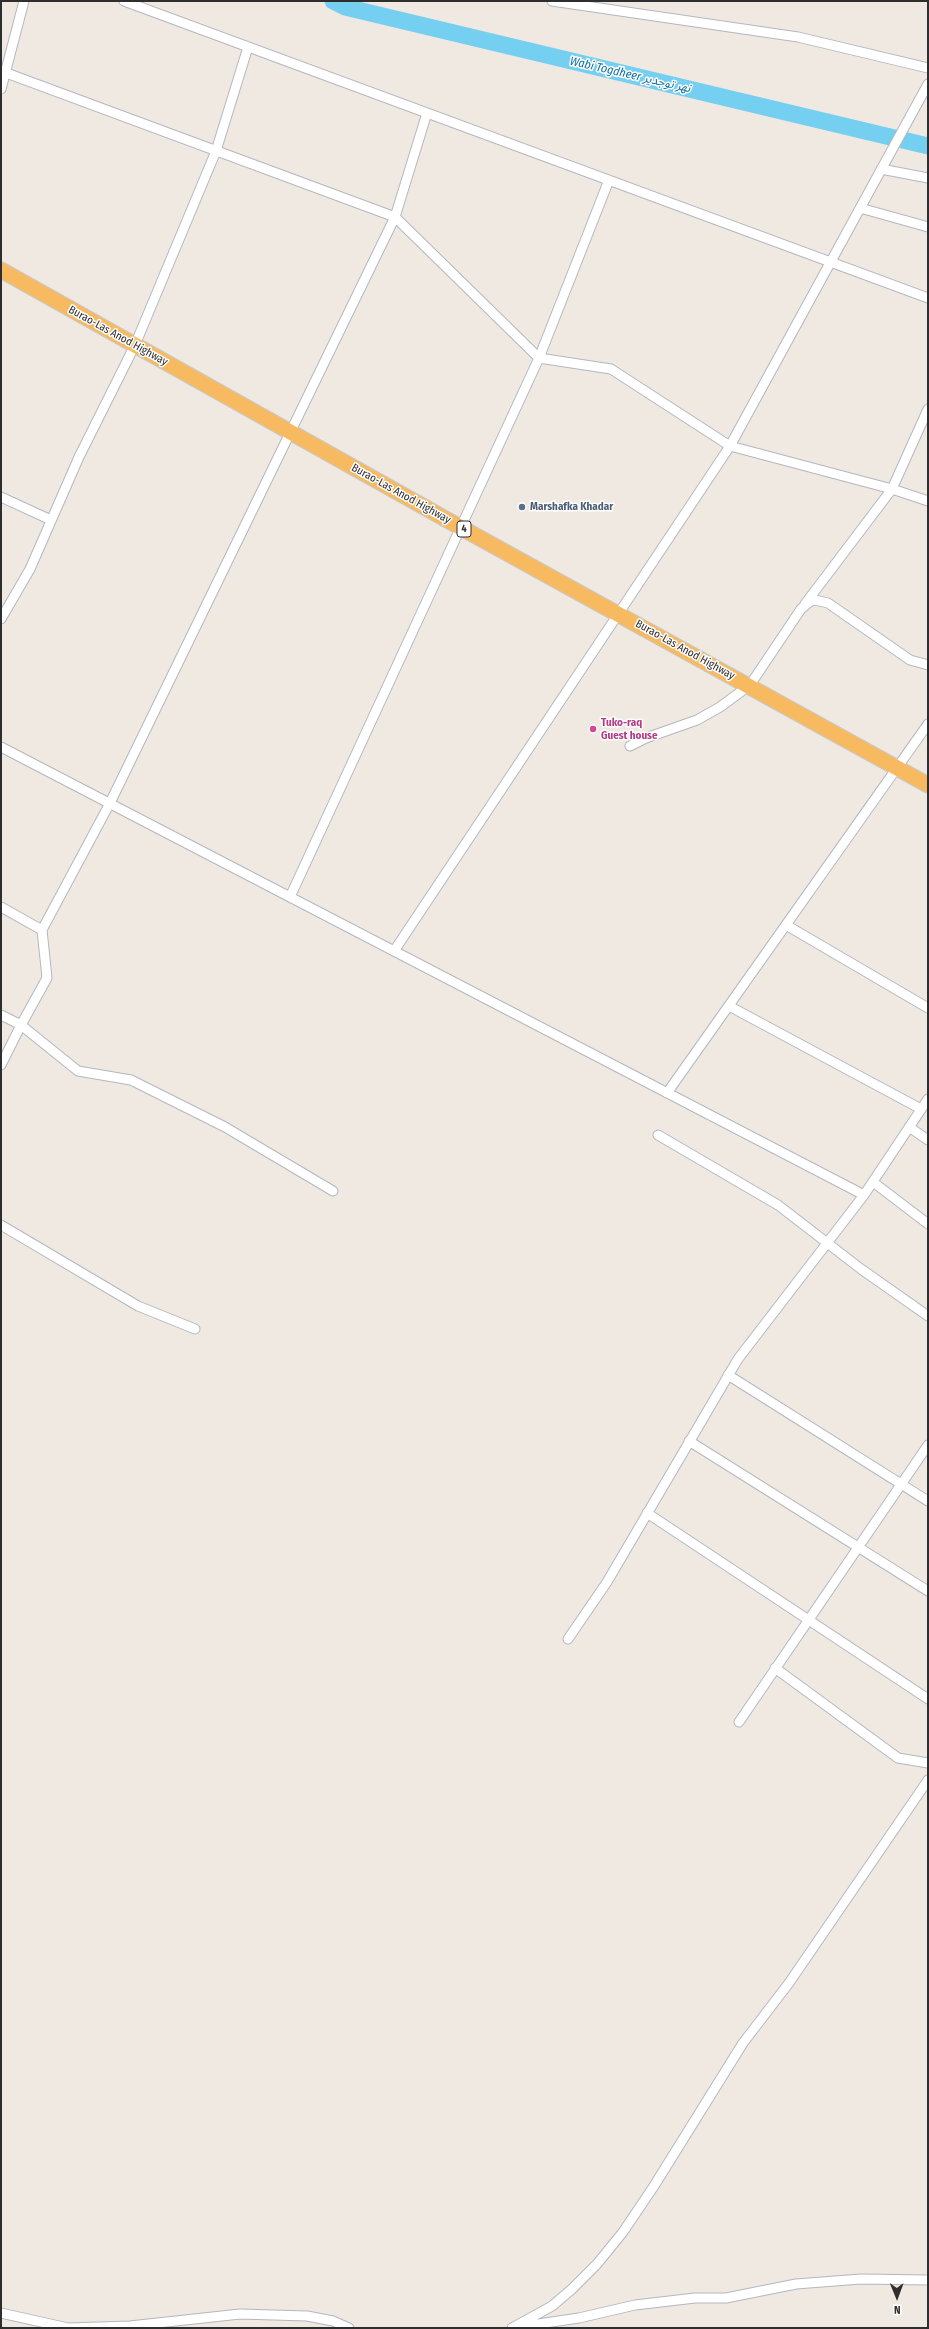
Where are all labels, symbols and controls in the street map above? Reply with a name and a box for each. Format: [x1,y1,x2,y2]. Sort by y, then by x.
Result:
water label: Wabi Togdheer نهر توجدير [568,54,692,96]
street label: Burao-Las Anod Highway [66,303,170,369]
street label: Burao-Las Anod Highway [349,461,453,527]
place label: Marshafka Khadar [530,500,613,514]
marker: Marshafka Khadar [517,502,527,512]
road number: 4 [457,521,471,537]
street label: Burao-Las Anod Highway [633,617,737,683]
place label: Tuko-raq Guest house [601,716,657,742]
marker: Tuko-raq Guest house [588,724,598,734]
north arrow [877,2277,917,2317]
text: N [894,2303,901,2316]

